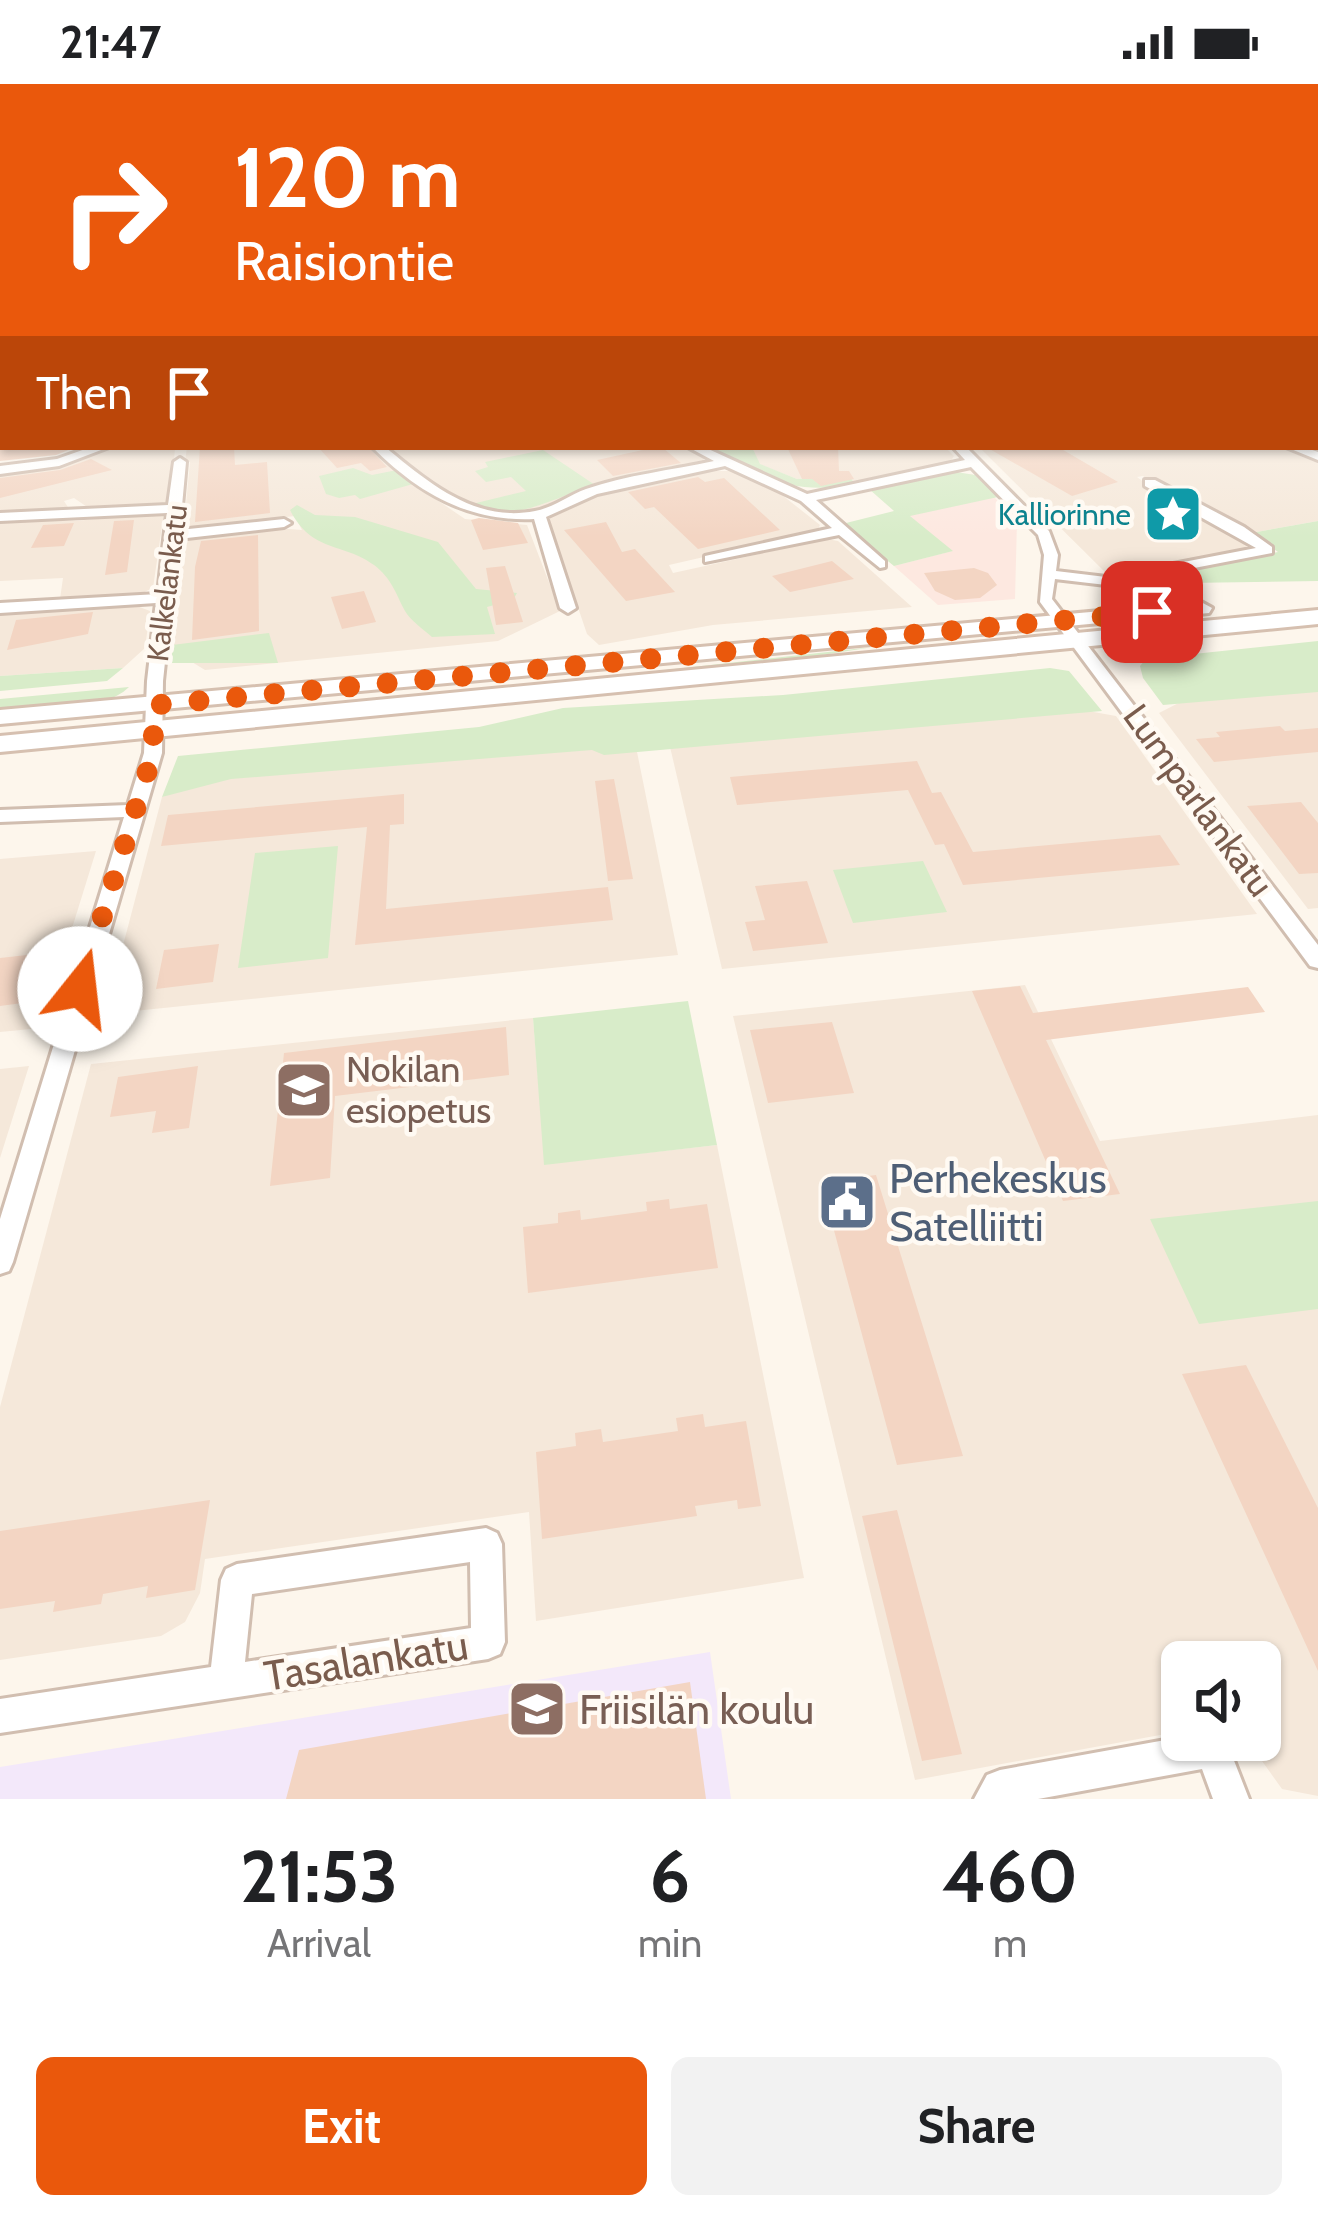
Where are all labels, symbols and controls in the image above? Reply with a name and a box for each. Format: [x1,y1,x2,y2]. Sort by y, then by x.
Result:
text: 21:47 [60,15,161,69]
text: 120 m [234,126,461,228]
icon: right [36,132,192,288]
text: Raisiontie [234,228,454,294]
icon: arrive [156,360,222,426]
text: Then [36,366,132,420]
place icon: Kalliorinne [1142,483,1204,545]
place label: Kalliorinne [998,496,1131,533]
street label: Kalkelankatu [139,502,195,664]
pin [1101,561,1203,663]
icon: arrive [1119,579,1185,645]
street label: Lumparlankatu [1115,695,1283,905]
position arrow [17,926,143,1052]
place label: Nokilan esiopetus [346,1047,491,1132]
school or university icon: Nokilan esiopetus [273,1059,335,1121]
place label: Perhekeskus Satelliitti [889,1152,1107,1252]
public building icon: Perhekeskus Satelliitti [816,1171,878,1233]
street label: Tasalankatu [260,1618,472,1702]
map controls [1161,1641,1281,1761]
button: sound [1161,1641,1281,1761]
school or university icon: Friisilän koulu [506,1678,568,1740]
place label: Friisilän koulu [579,1683,814,1735]
text: 21:53 [240,1833,398,1920]
text: 6 [650,1833,690,1920]
text: 460 [942,1833,1078,1920]
text: Arrival [267,1919,371,1967]
text: min [638,1919,702,1967]
text: m [993,1919,1027,1967]
button: Exit [36,2057,647,2195]
button: Share [671,2057,1282,2195]

